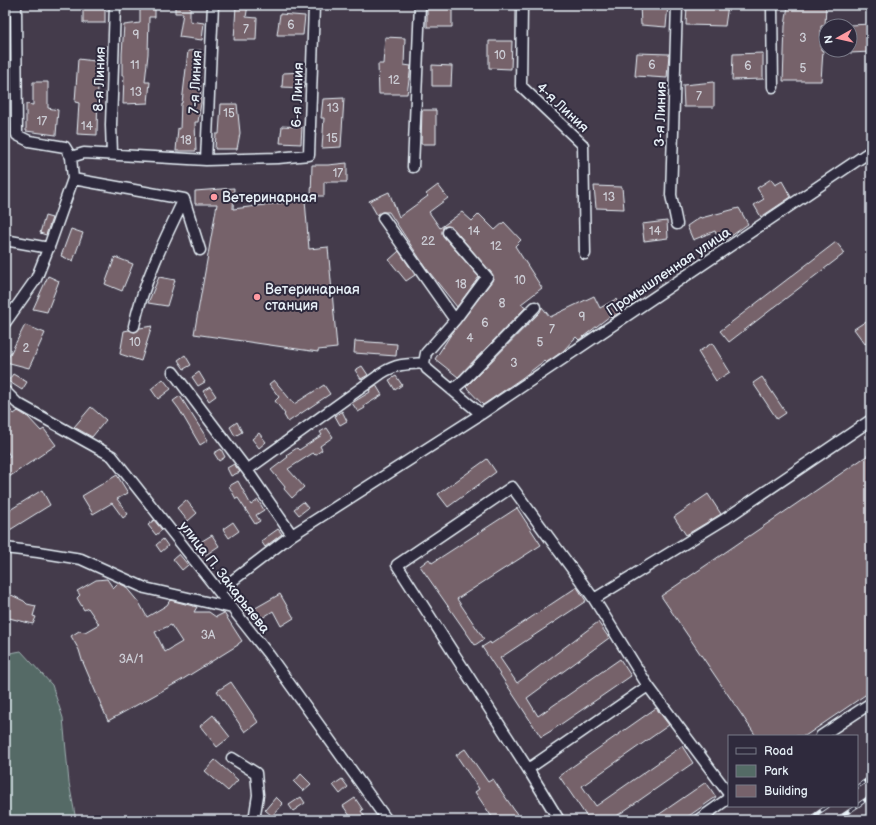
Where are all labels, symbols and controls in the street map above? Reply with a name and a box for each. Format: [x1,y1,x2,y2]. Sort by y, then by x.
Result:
house number: 6 [287,18,295,33]
north arrow [818,18,858,58]
house number: 7 [243,22,249,37]
house number: 9 [133,28,140,43]
house number: 3 [799,31,807,46]
text: N [822,34,836,44]
street label: 8-я Линия [90,46,109,112]
house number: 10 [494,48,506,63]
street label: 7-я Линия [185,50,206,114]
house number: 11 [130,58,140,73]
house number: 6 [648,58,656,73]
house number: 6 [744,59,752,74]
house number: 5 [800,61,807,76]
street label: 6-я Линия [288,62,307,128]
house number: 12 [388,73,400,88]
street label: 4-я Линия [533,79,593,136]
street label: 3-я Линия [651,81,670,147]
house number: 13 [130,85,142,100]
house number: 7 [696,89,702,104]
house number: 13 [327,101,339,116]
house number: 15 [223,106,235,121]
house number: 17 [37,114,47,129]
house number: 14 [81,119,94,134]
house number: 15 [326,131,338,146]
house number: 18 [180,133,192,148]
house number: 17 [333,166,343,181]
place label: Ветеринарная [222,189,317,206]
house number: 13 [603,190,615,205]
marker: Ветеринарная [209,192,219,202]
street label: Промышленная улица [603,223,734,319]
house number: 14 [468,224,481,239]
house number: 14 [649,224,662,239]
house number: 22 [421,234,435,249]
house number: 12 [490,239,502,254]
house number: 10 [514,273,526,288]
house number: 18 [455,277,467,292]
place label: Ветеринарная станция [265,281,360,314]
marker: Ветеринарная станция [252,292,262,302]
house number: 8 [499,296,506,311]
house number: 9 [579,310,586,325]
house number: 6 [481,316,489,331]
house number: 7 [549,322,555,337]
house number: 4 [466,331,474,346]
house number: 10 [129,335,141,350]
house number: 5 [537,335,544,350]
house number: 2 [22,341,30,356]
house number: 3 [510,356,518,371]
street label: улица П. Закарьяева [176,518,274,637]
house number: 3А [201,628,216,643]
house number: 3А/1 [119,652,143,667]
legend [728,735,858,807]
text: Road [764,744,793,759]
text: Park [764,764,788,779]
text: Building [764,784,808,799]

